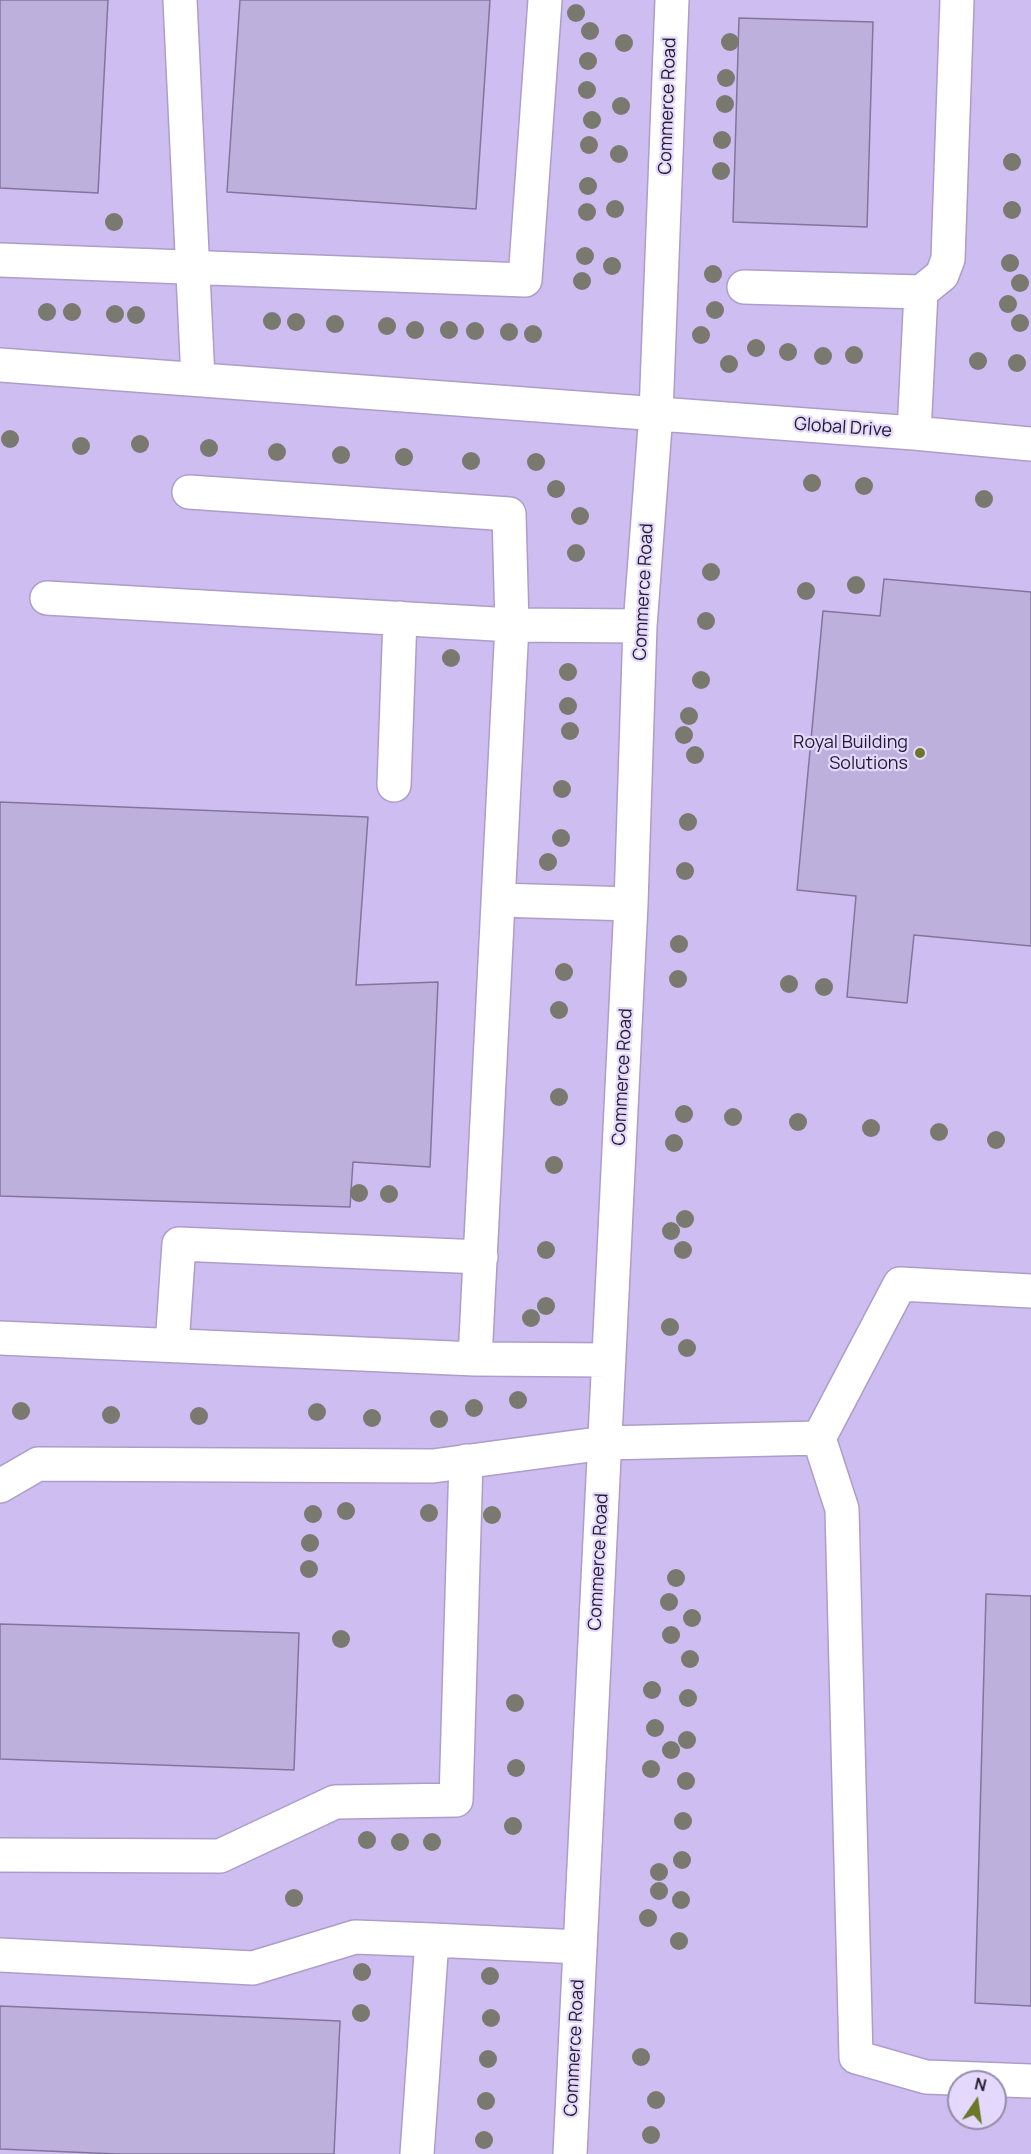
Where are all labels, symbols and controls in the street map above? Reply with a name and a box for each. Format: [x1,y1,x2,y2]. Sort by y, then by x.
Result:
street label: Commerce Road [655,37,681,175]
street label: Global Drive [793,414,893,442]
street label: Commerce Road [630,523,658,661]
place label: Royal Building Solutions [793,732,908,774]
marker: Royal Building Solutions [913,746,927,760]
street label: Commerce Road [609,1008,637,1146]
street label: Commerce Road [585,1493,613,1631]
street label: Commerce Road [561,1979,589,2117]
north arrow [947,2070,1007,2130]
text: N [973,2072,989,2096]

